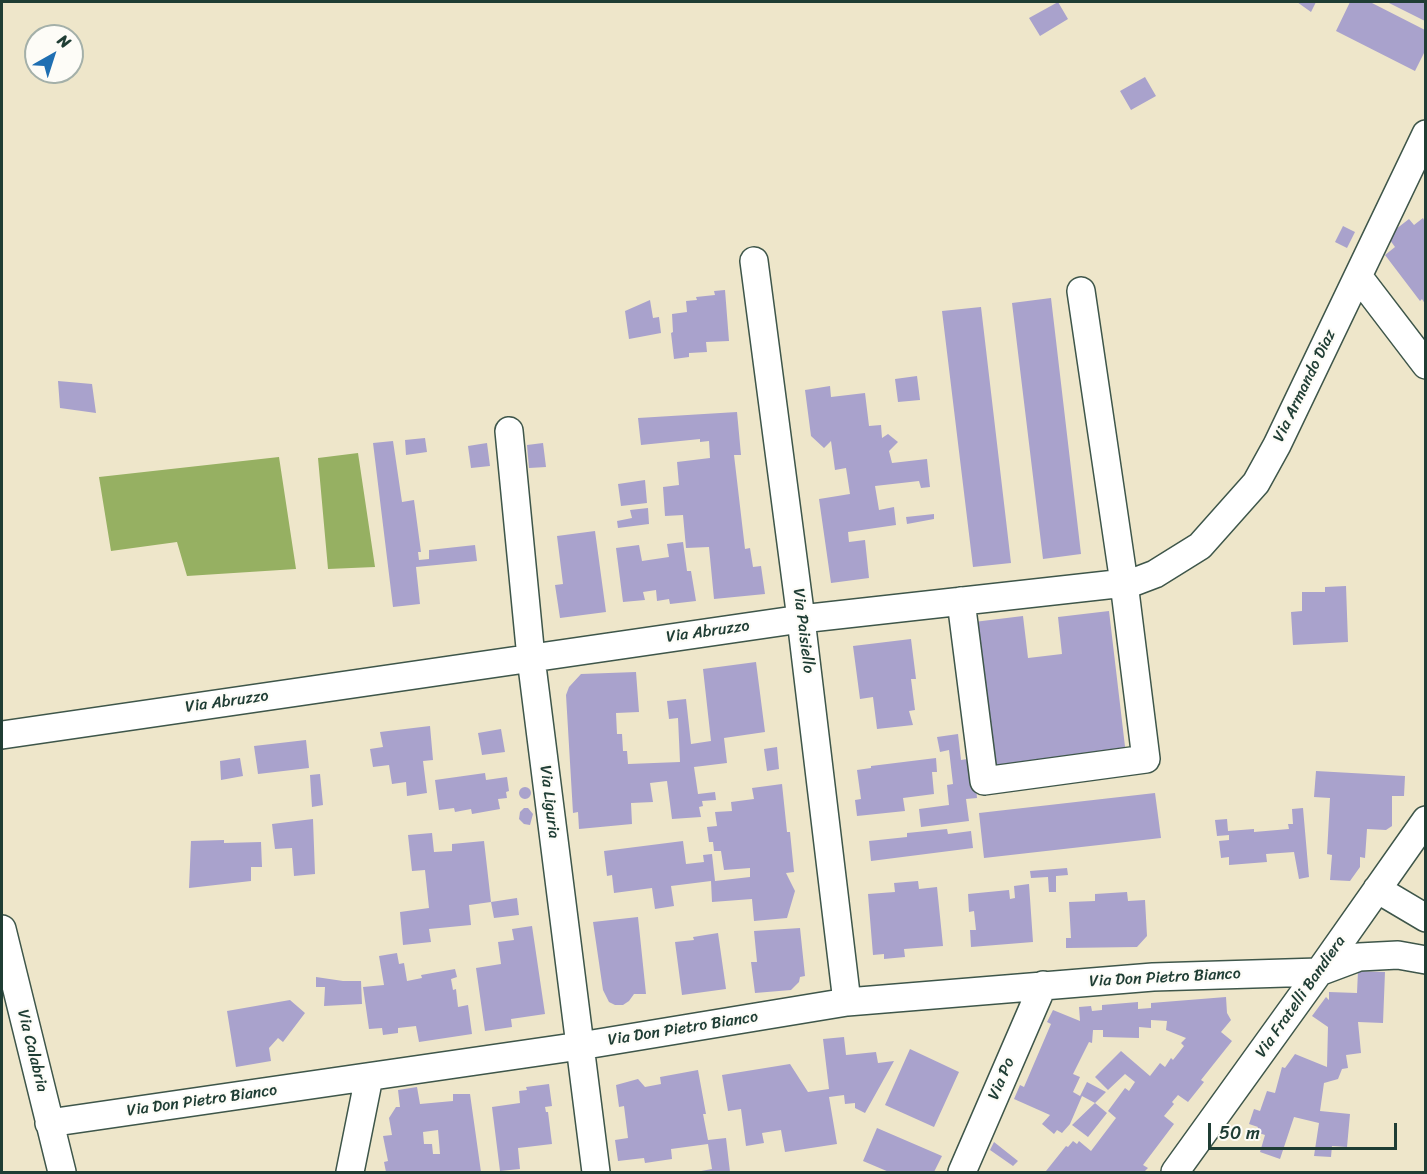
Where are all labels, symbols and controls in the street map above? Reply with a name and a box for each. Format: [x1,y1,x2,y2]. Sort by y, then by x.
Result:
north arrow [24,24,84,84]
text: N [51,26,78,56]
street label: Via Armando Diaz [1270,327,1340,445]
street label: Via Paisiello [788,587,818,675]
street label: Via Abruzzo [665,617,751,647]
street label: Via Abruzzo [184,687,270,717]
street label: Via Liguria [535,764,563,840]
street label: Via Fratelli Bandiera [1252,932,1350,1062]
street label: Via Don Pietro Bianco [1089,964,1241,992]
street label: Via Calabria [12,1008,52,1094]
street label: Via Don Pietro Bianco [607,1008,759,1050]
street label: Via Po [985,1055,1019,1103]
street label: Via Don Pietro Bianco [126,1081,278,1121]
scale bar [1211,1111,1400,1149]
text: 50 m [1219,1117,1260,1149]

